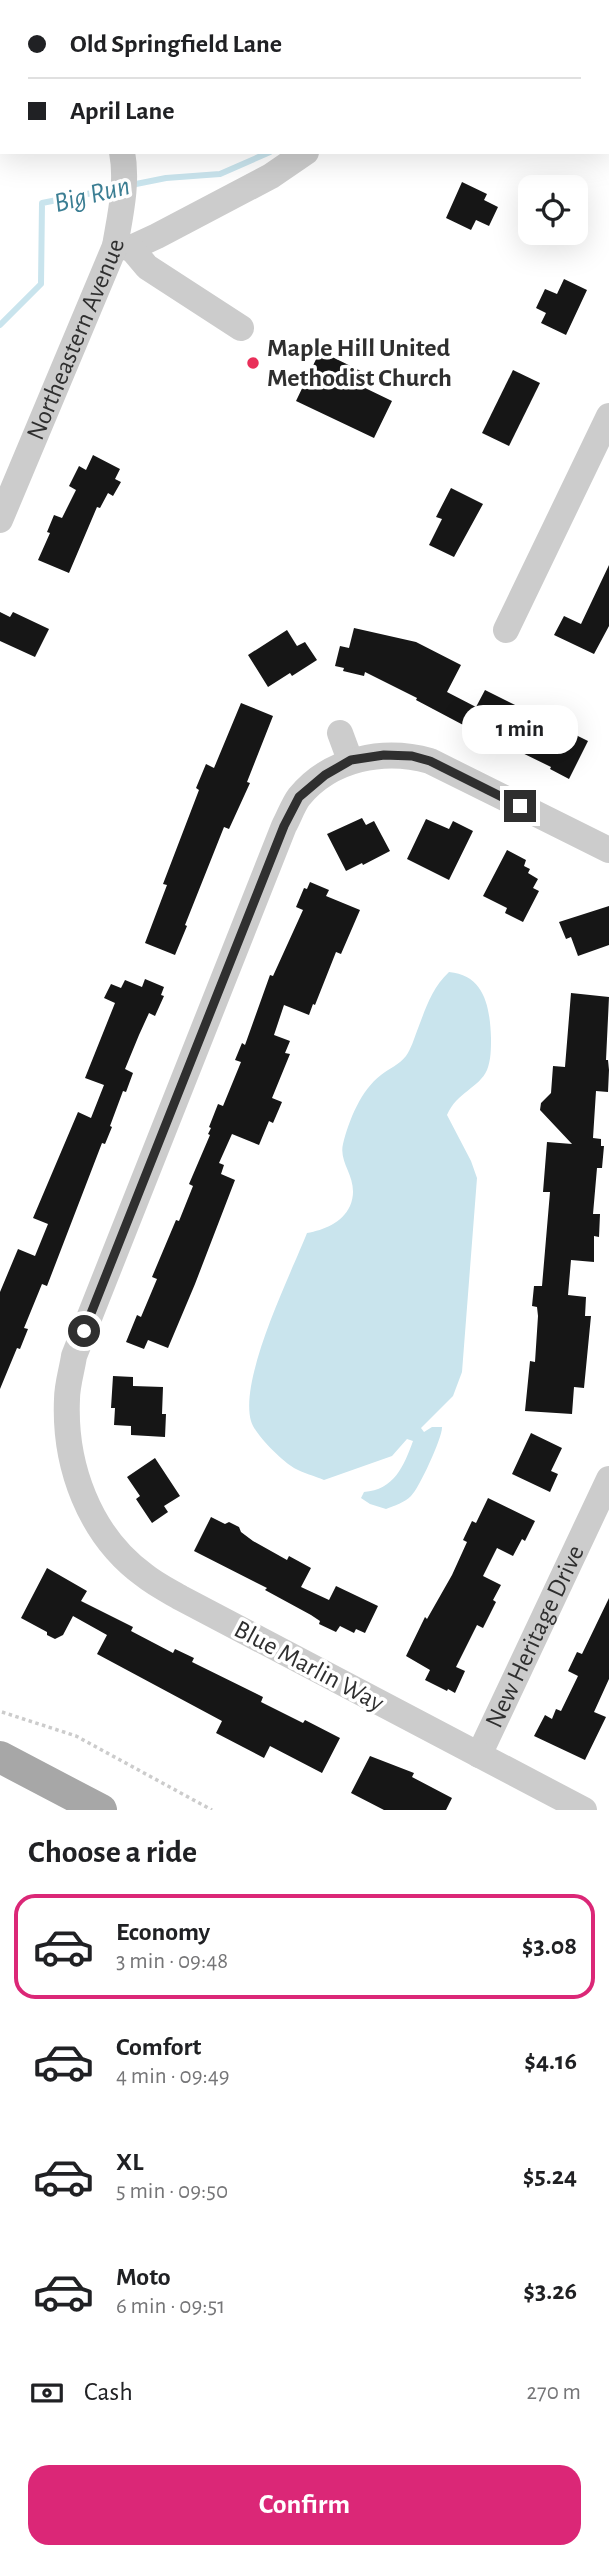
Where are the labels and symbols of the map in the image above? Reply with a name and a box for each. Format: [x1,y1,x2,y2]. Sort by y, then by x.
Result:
water label: Big Run [51,172,133,218]
street label: Northeastern Avenue [22,237,129,444]
place label: Maple Hill United Methodist Church [267,335,452,391]
marker: Maple Hill United Methodist Church [245,355,261,371]
callout: 1 min [462,704,578,754]
route end [504,790,536,822]
route start [68,1315,100,1347]
street label: New Heritage Drive [481,1541,589,1732]
street label: Blue Marlin Way [230,1616,388,1716]

